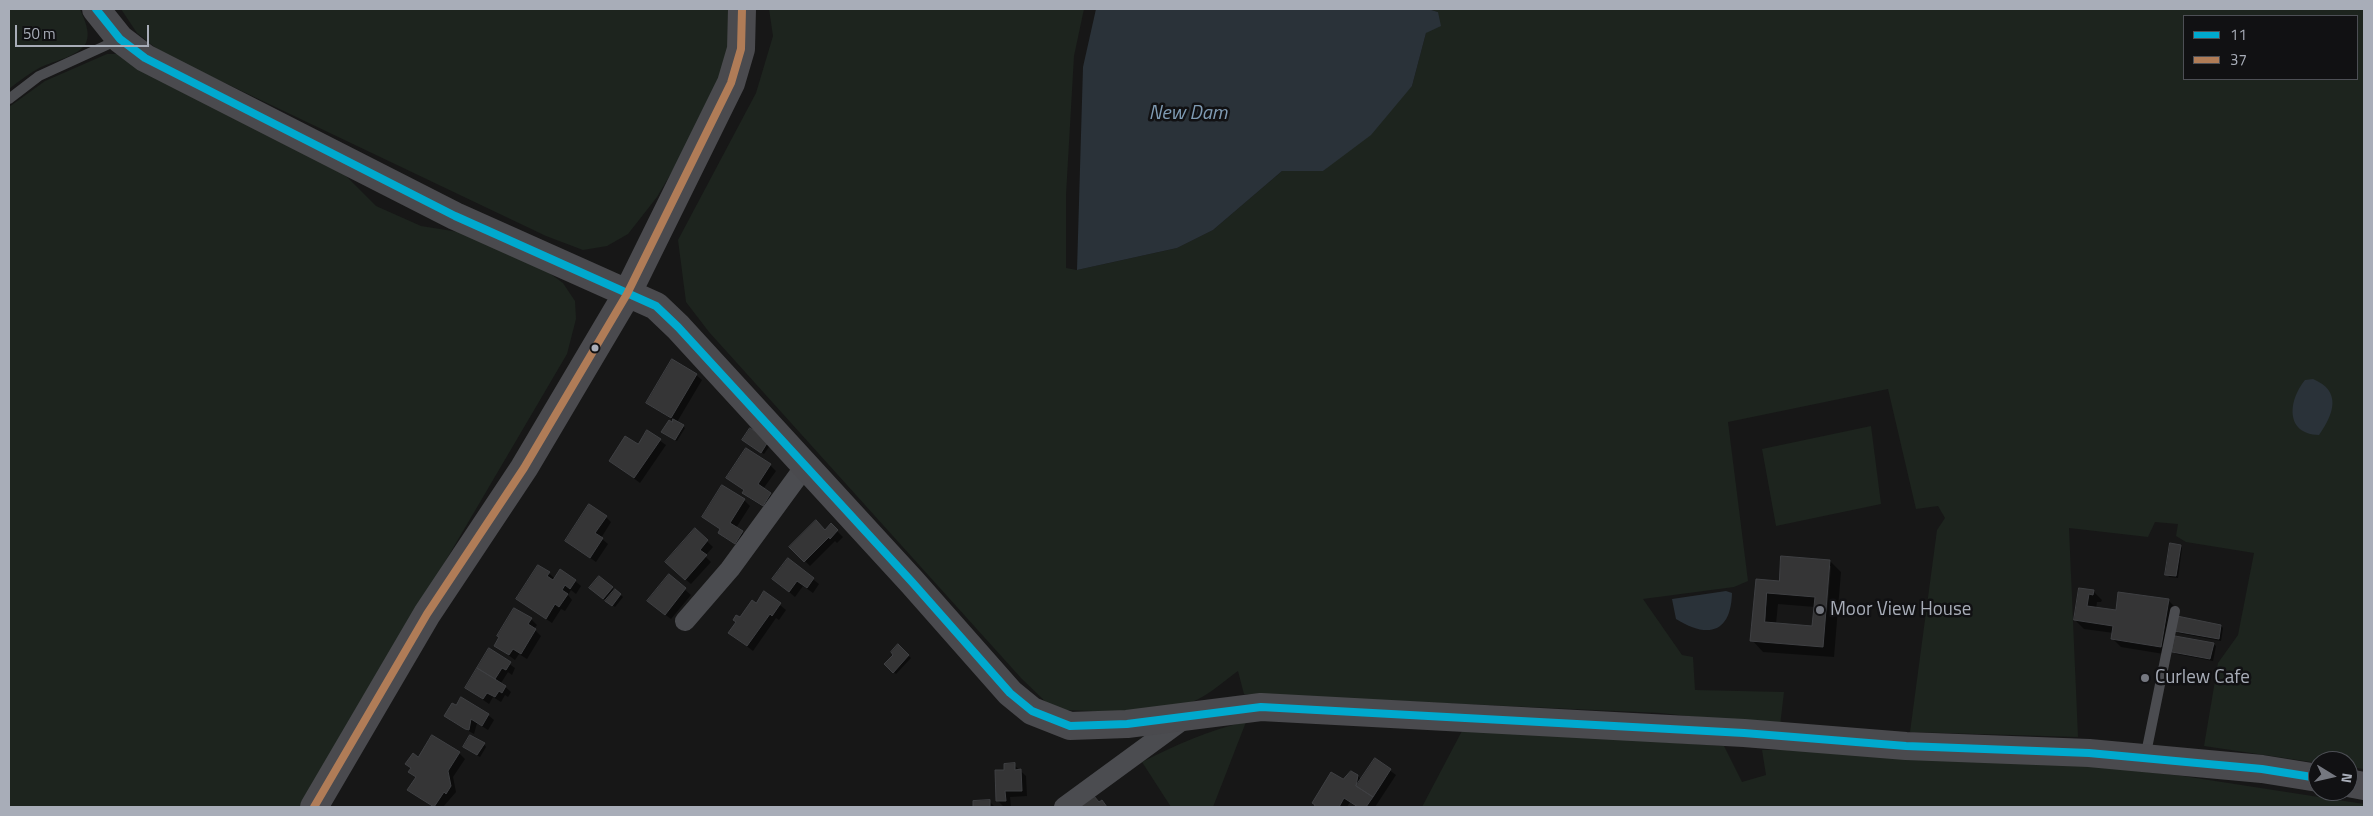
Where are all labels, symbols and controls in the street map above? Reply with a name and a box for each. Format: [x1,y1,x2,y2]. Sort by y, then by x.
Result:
scale bar [18,15,151,47]
legend [2183,15,2358,80]
text: 50 m [23,22,56,45]
text: 11 [2230,23,2247,46]
text: 37 [2230,48,2247,71]
water label: New Dam [1149,102,1227,126]
unlabelled marker [590,343,600,353]
place label: Moor View House [1830,599,1971,621]
marker: Moor View House [1814,604,1826,616]
place label: Curlew Cafe [2155,667,2250,689]
marker: Curlew Cafe [2139,672,2151,684]
north arrow [2308,751,2358,801]
text: N [2336,772,2358,785]

